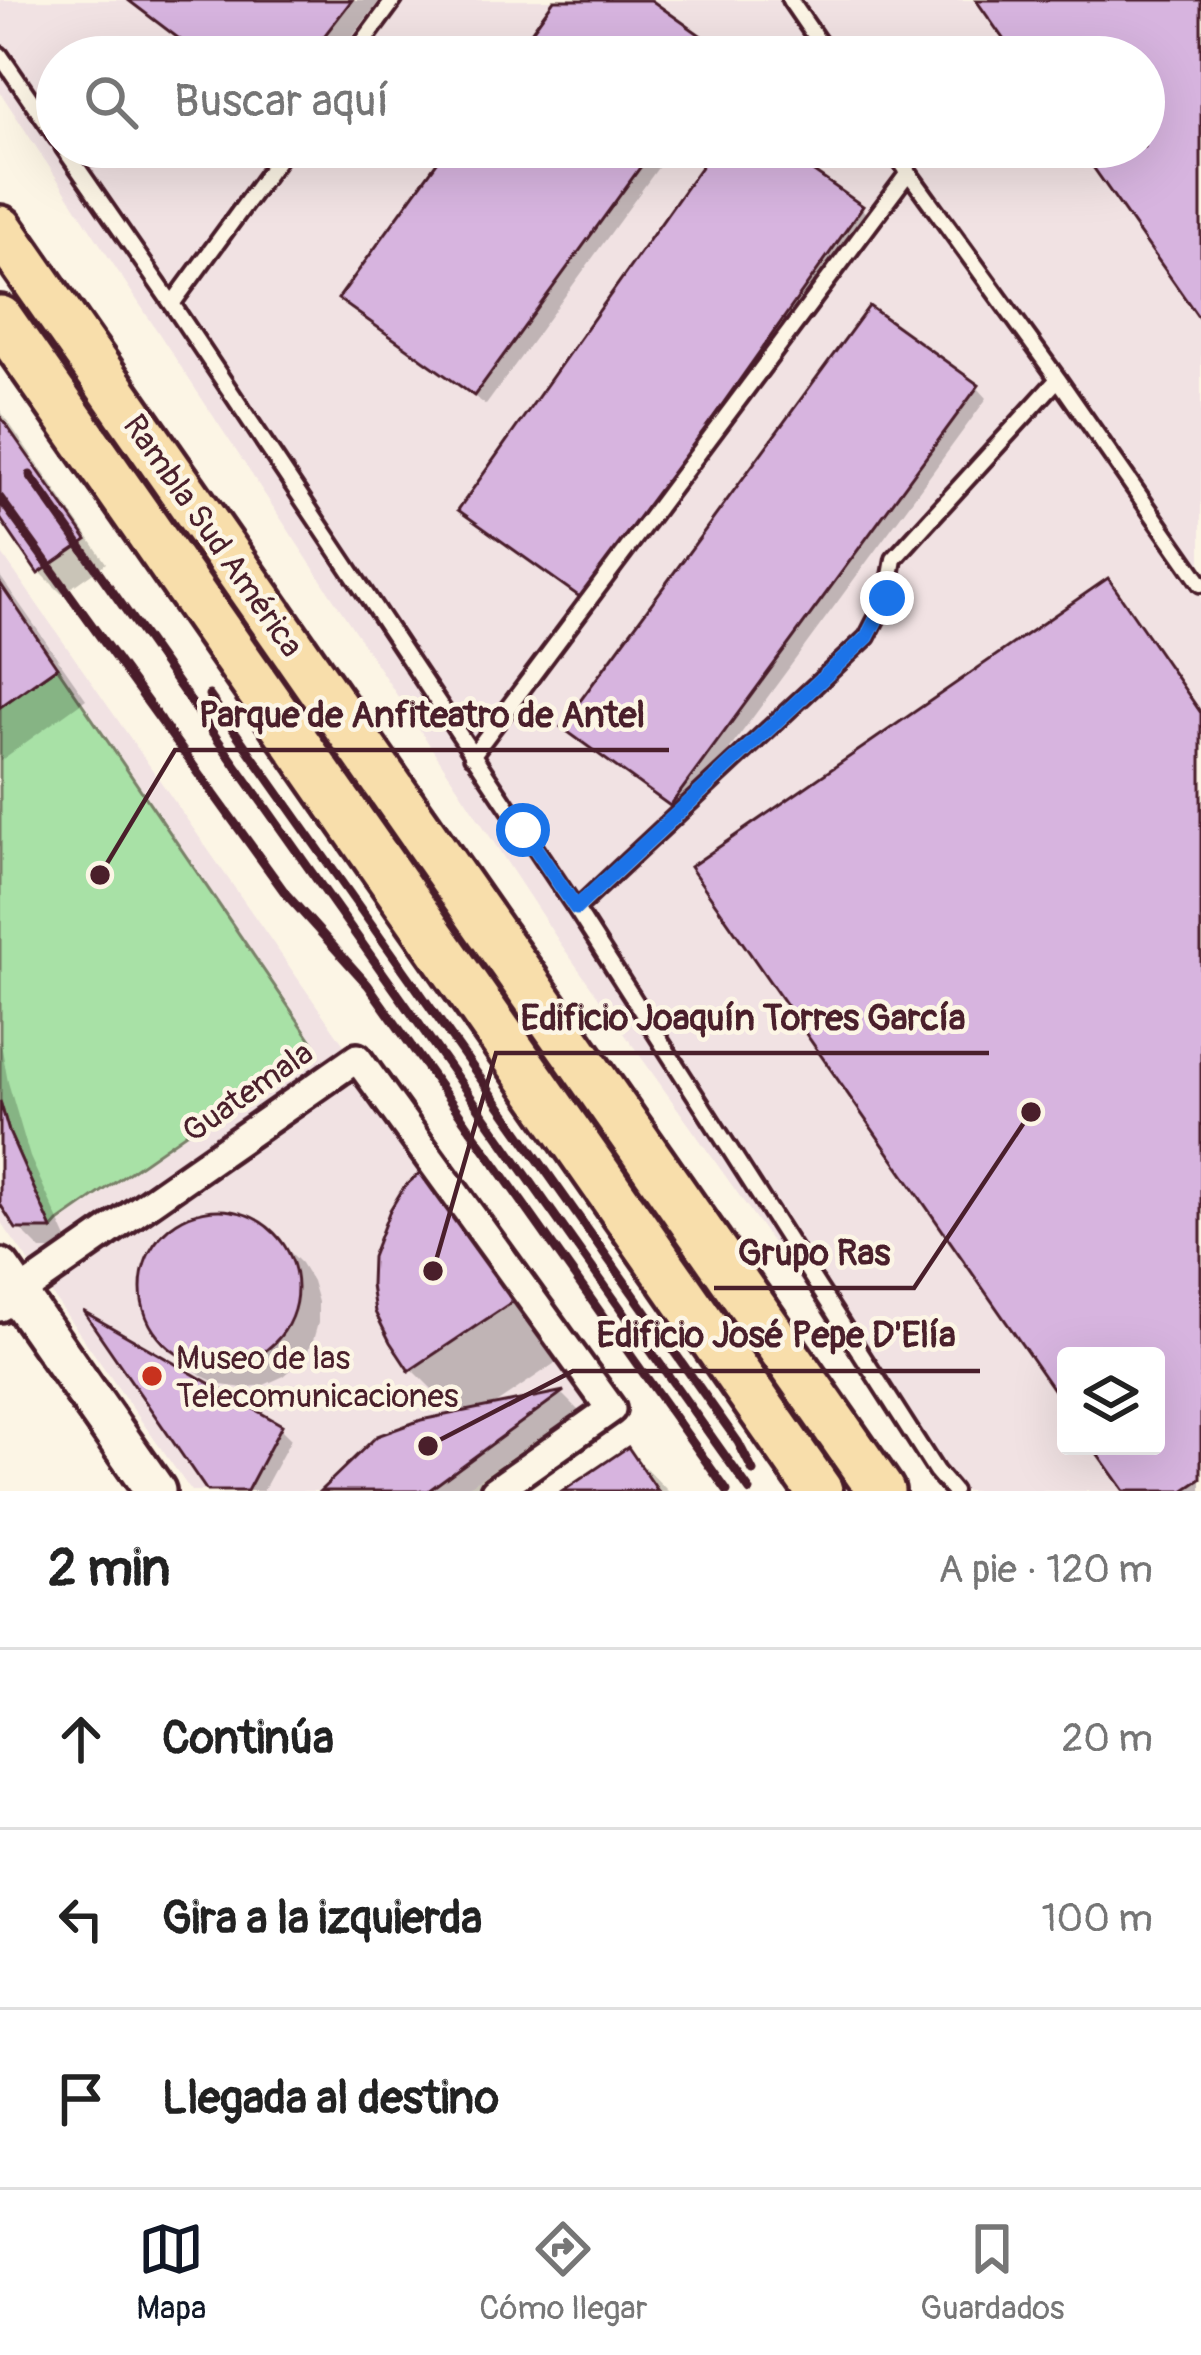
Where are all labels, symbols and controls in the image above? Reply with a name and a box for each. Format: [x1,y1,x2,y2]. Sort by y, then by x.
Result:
search box [36,36,1165,168]
icon: search [78,69,144,135]
text: Buscar aquí [174,74,389,130]
street label: Rambla Sud América [114,407,312,665]
route end [860,571,914,625]
callout: Parque de Anfiteatro de Antel [175,678,669,750]
text: Parque de Anfiteatro de Antel [199,693,645,738]
route start [496,803,550,857]
callout: Edificio Joaquín Torres García [496,981,989,1053]
text: Edificio Joaquín Torres García [520,996,966,1041]
street label: Guatemala [175,1032,321,1152]
callout: Grupo Ras [714,1216,914,1288]
text: Grupo Ras [738,1231,891,1276]
callout: Edificio José Pepe D'Elía [573,1299,980,1371]
text: Edificio José Pepe D'Elía [596,1313,956,1358]
place label: Museo de las Telecomunicaciones [176,1338,459,1417]
map controls [1057,1347,1165,1455]
button: layers [1057,1347,1165,1455]
marker: Museo de las Telecomunicaciones [139,1363,165,1389]
text: 2 min [48,1537,170,1601]
text: A pie · 120 m [938,1545,1153,1594]
icon: ahead [48,1706,114,1772]
text: Continúa [162,1711,334,1767]
text: 20 m [1061,1714,1153,1763]
icon: left [48,1886,114,1952]
text: Gira a la izquierda [162,1891,482,1947]
text: 100 m [1041,1894,1153,1943]
icon: arrive [48,2066,114,2132]
text: Llegada al destino [162,2071,499,2127]
tab: Mapa [136,2216,206,2329]
tab: Cómo llegar [479,2216,647,2329]
tab: Guardados [920,2216,1065,2329]

